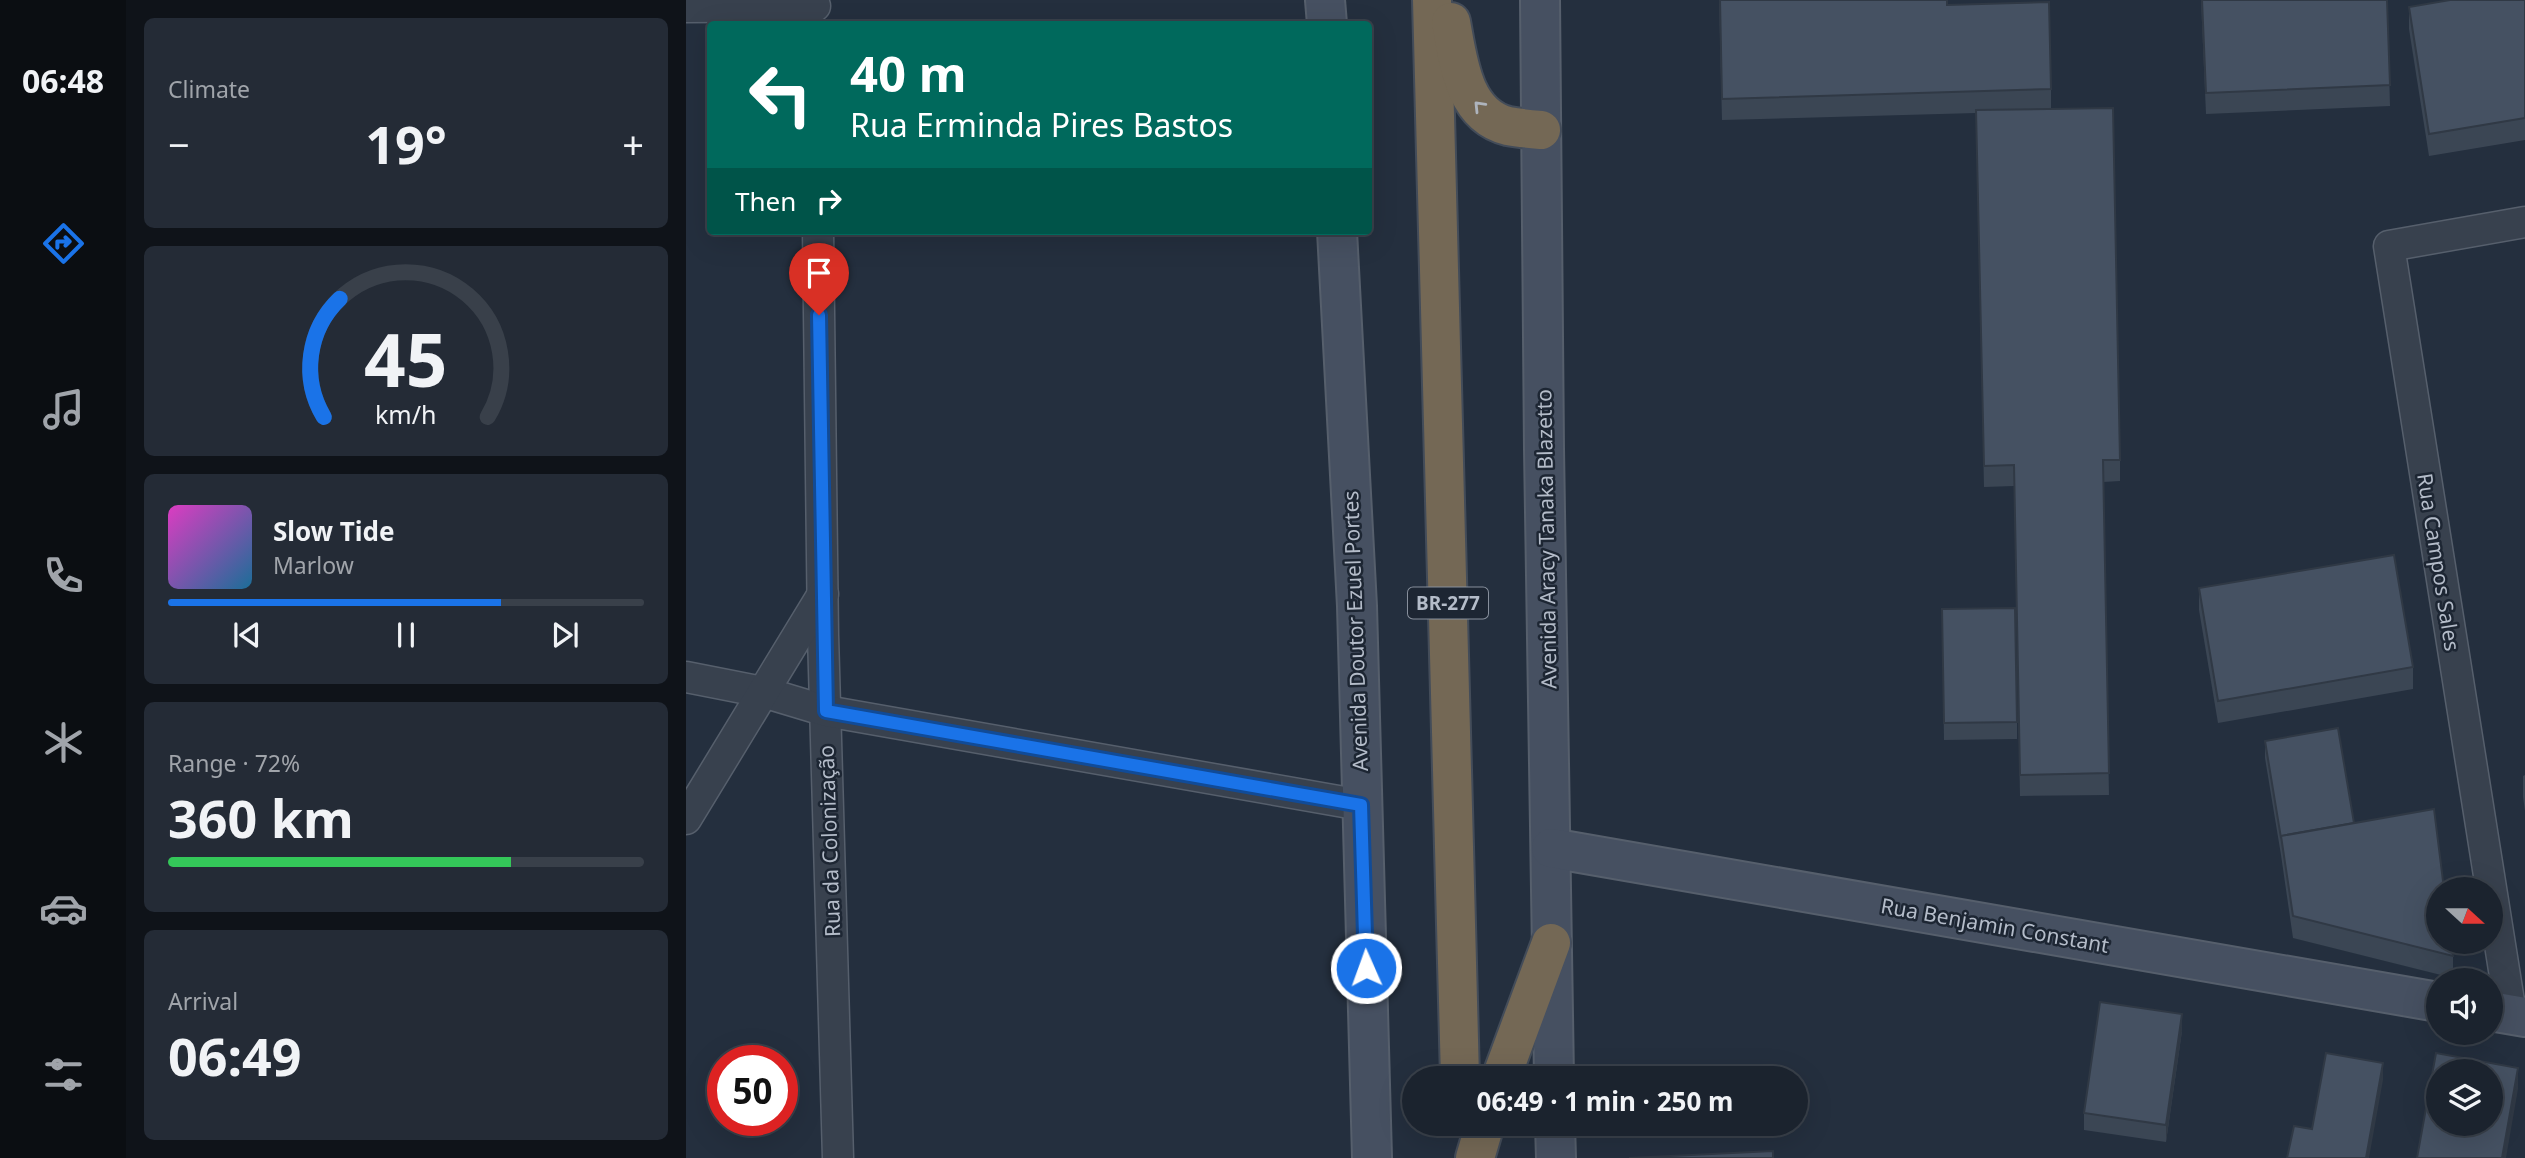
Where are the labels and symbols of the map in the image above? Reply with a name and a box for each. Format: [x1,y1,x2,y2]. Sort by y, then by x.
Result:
one-way arrow [1475,101,1488,114]
pin [789,243,849,315]
street label: Avenida Aracy Tanaka Blazetto [1529,389,1563,689]
street label: Rua Campos Sales [2411,471,2467,653]
street label: Avenida Doutor Ezuel Portes [1336,490,1374,772]
road number: BR-277 [1408,588,1488,618]
street label: Rua da Colonização [812,744,846,938]
north arrow [2426,877,2502,954]
street label: Rua Benjamin Constant [1879,891,2112,959]
position arrow [1329,931,1403,1005]
speed limit sign: 50 [707,1045,798,1136]

